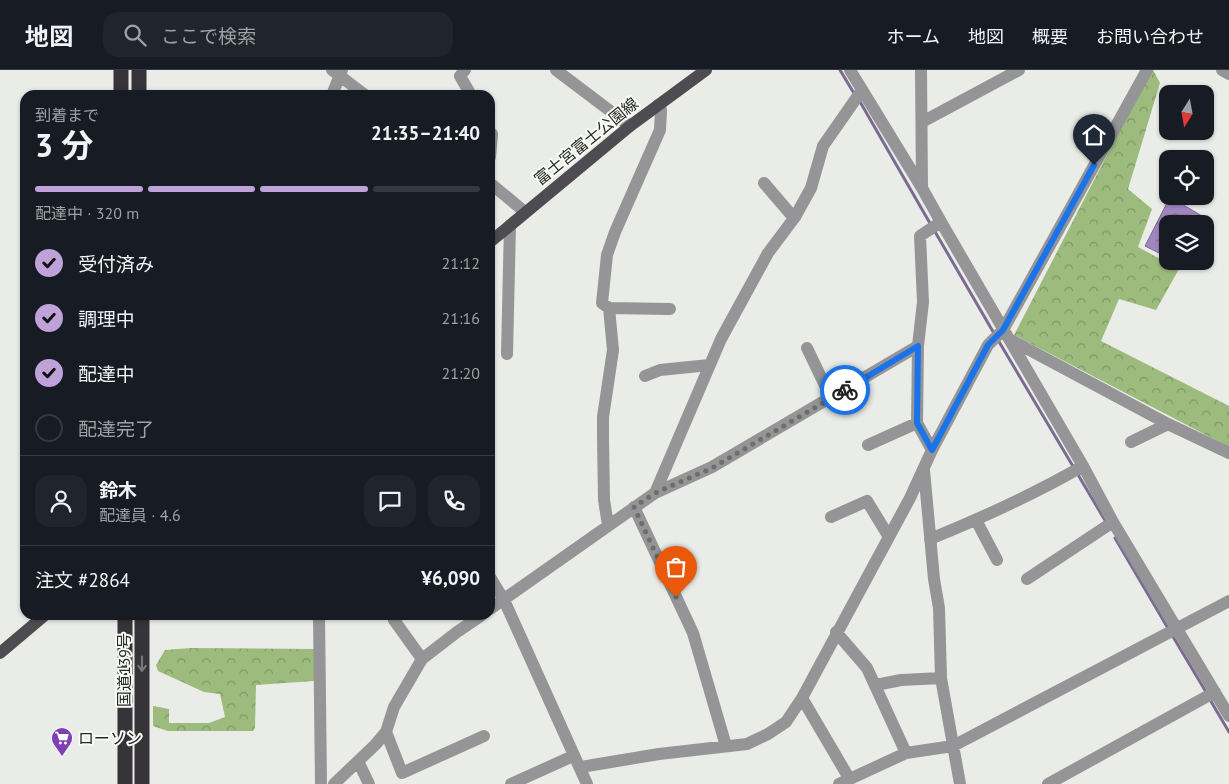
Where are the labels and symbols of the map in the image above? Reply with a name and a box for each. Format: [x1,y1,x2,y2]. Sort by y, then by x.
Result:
north arrow [1159,85,1214,140]
street label: 富士宮富士公園線 [530,93,642,189]
pin [1073,114,1115,165]
courier [820,365,870,415]
pin [655,546,697,597]
street label: 国道139号 [114,633,134,707]
one-way arrow [137,655,147,671]
supermarket icon: ローソン [50,726,74,757]
place label: ローソン [78,728,142,748]

